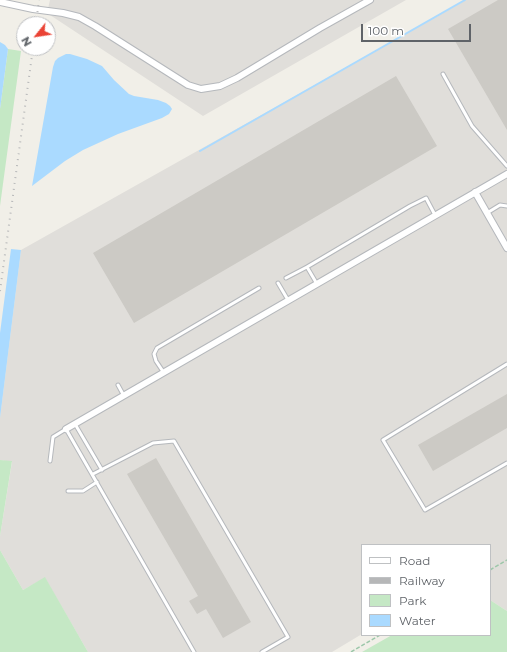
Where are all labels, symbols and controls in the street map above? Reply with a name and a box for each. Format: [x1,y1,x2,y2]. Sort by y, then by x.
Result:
north arrow [16,16,56,56]
scale bar [363,16,473,42]
text: 100 m [368,23,404,38]
text: N [18,34,35,49]
legend [361,544,491,636]
text: Road [399,553,430,568]
text: Railway [399,573,445,588]
text: Park [399,593,426,608]
text: Water [399,613,435,628]

